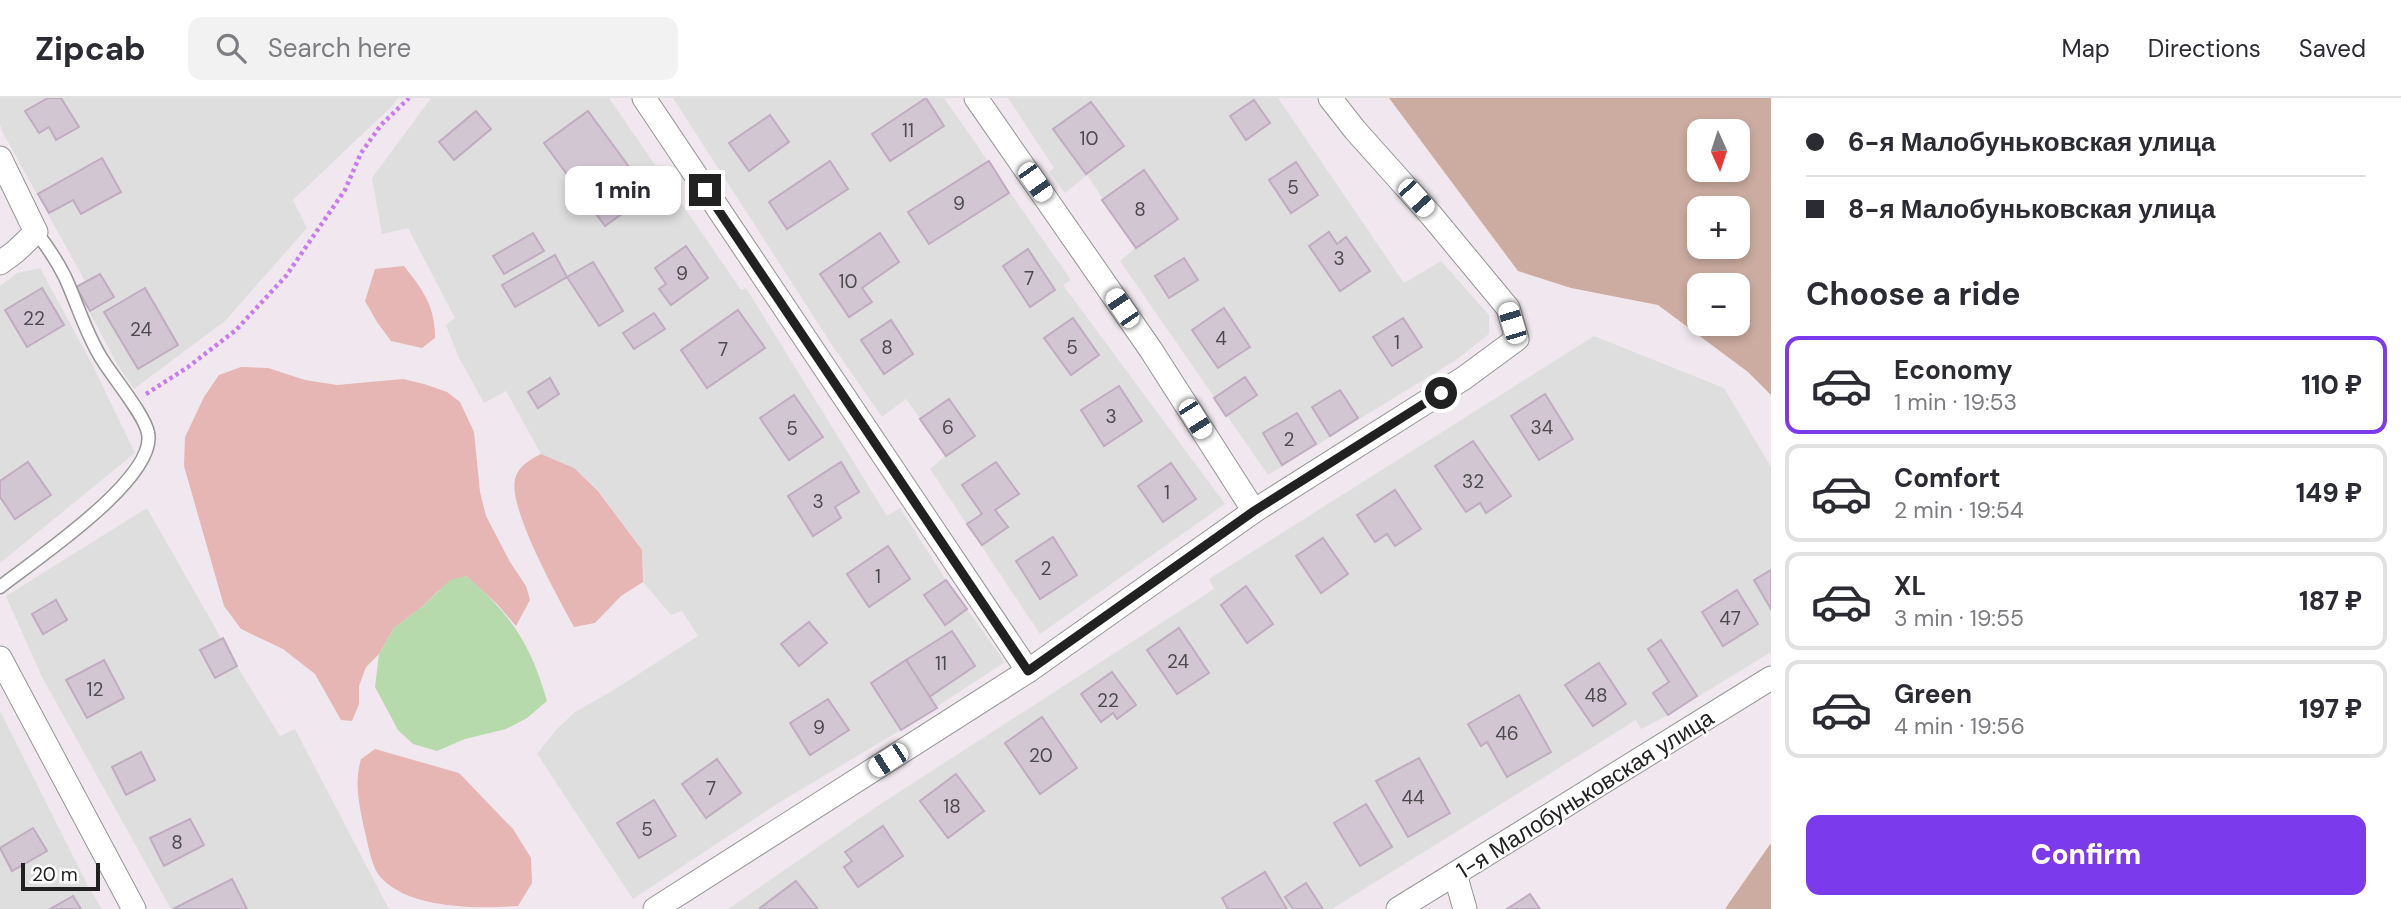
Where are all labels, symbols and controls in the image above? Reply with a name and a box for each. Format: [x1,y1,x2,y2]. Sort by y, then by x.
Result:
search box [188,17,678,80]
text: Zipcab [35,27,146,70]
icon: search [212,29,250,67]
text: Search here [268,31,411,65]
text: Map [2062,33,2110,64]
text: Directions [2148,33,2261,64]
text: Saved [2299,33,2366,64]
house number: 11 [902,118,914,143]
north arrow [1687,119,1750,182]
map controls [1687,119,1750,336]
text: 6-я Малобуньковская улица [1848,125,2216,159]
house number: 10 [1080,126,1098,151]
car [1015,159,1056,205]
callout: 1 min [565,166,680,214]
route end [689,174,721,206]
text: 1 min [595,175,651,205]
house number: 5 [1287,175,1299,200]
car [1395,175,1438,221]
house number: 9 [953,191,965,216]
text: 8-я Малобуньковская улица [1848,192,2216,226]
button: + [1687,196,1750,259]
house number: 8 [1134,197,1146,222]
house number: 3 [1333,246,1345,271]
house number: 9 [676,261,688,286]
house number: 7 [1024,266,1034,291]
house number: 10 [839,269,857,294]
button: − [1687,273,1750,336]
text: Choose a ride [1806,273,2021,315]
car [1102,285,1143,331]
car [1496,300,1529,346]
house number: 22 [23,306,45,331]
house number: 24 [130,317,152,342]
house number: 4 [1215,326,1227,351]
house number: 1 [1394,330,1400,355]
house number: 8 [881,335,893,360]
house number: 5 [1066,335,1078,360]
house number: 7 [718,337,728,362]
text: Economy [1894,353,2012,387]
icon: car [1810,354,1873,417]
text: 110 ₽ [2301,368,2362,402]
route start [1425,377,1457,409]
text: 1 min · 19:53 [1894,387,2017,417]
car [1175,396,1216,442]
house number: 3 [1105,404,1117,429]
house number: 6 [942,415,954,440]
house number: 34 [1531,415,1553,440]
house number: 5 [786,416,798,441]
house number: 2 [1284,427,1295,452]
text: Comfort [1894,461,2000,495]
icon: car [1810,462,1873,525]
house number: 32 [1462,469,1484,494]
text: 149 ₽ [2296,476,2362,510]
house number: 1 [1164,480,1170,505]
house number: 3 [812,489,824,514]
text: 2 min · 19:54 [1894,495,2024,525]
house number: 2 [1041,556,1052,581]
house number: 1 [875,564,881,589]
text: XL [1894,569,1926,603]
icon: car [1810,570,1873,633]
text: 187 ₽ [2299,584,2362,618]
text: 3 min · 19:55 [1894,603,2024,633]
house number: 47 [1719,606,1741,631]
house number: 24 [1167,649,1189,674]
house number: 11 [935,651,947,676]
house number: 12 [87,677,103,702]
text: Green [1894,677,1972,711]
icon: car [1810,678,1873,741]
house number: 48 [1584,683,1608,708]
house number: 22 [1097,688,1119,713]
text: 197 ₽ [2299,692,2362,726]
street label: 1-я Малобуньковская улица [1451,702,1719,886]
text: 4 min · 19:56 [1894,711,2025,741]
house number: 9 [813,715,825,740]
house number: 46 [1495,721,1519,746]
car [865,740,912,780]
house number: 20 [1029,743,1053,768]
house number: 7 [706,776,716,801]
house number: 44 [1401,785,1425,810]
house number: 18 [943,794,961,819]
button: Confirm [1806,815,2366,895]
house number: 5 [641,817,653,842]
house number: 8 [171,830,183,855]
scale bar [21,860,100,892]
text: 20 m [32,862,78,887]

